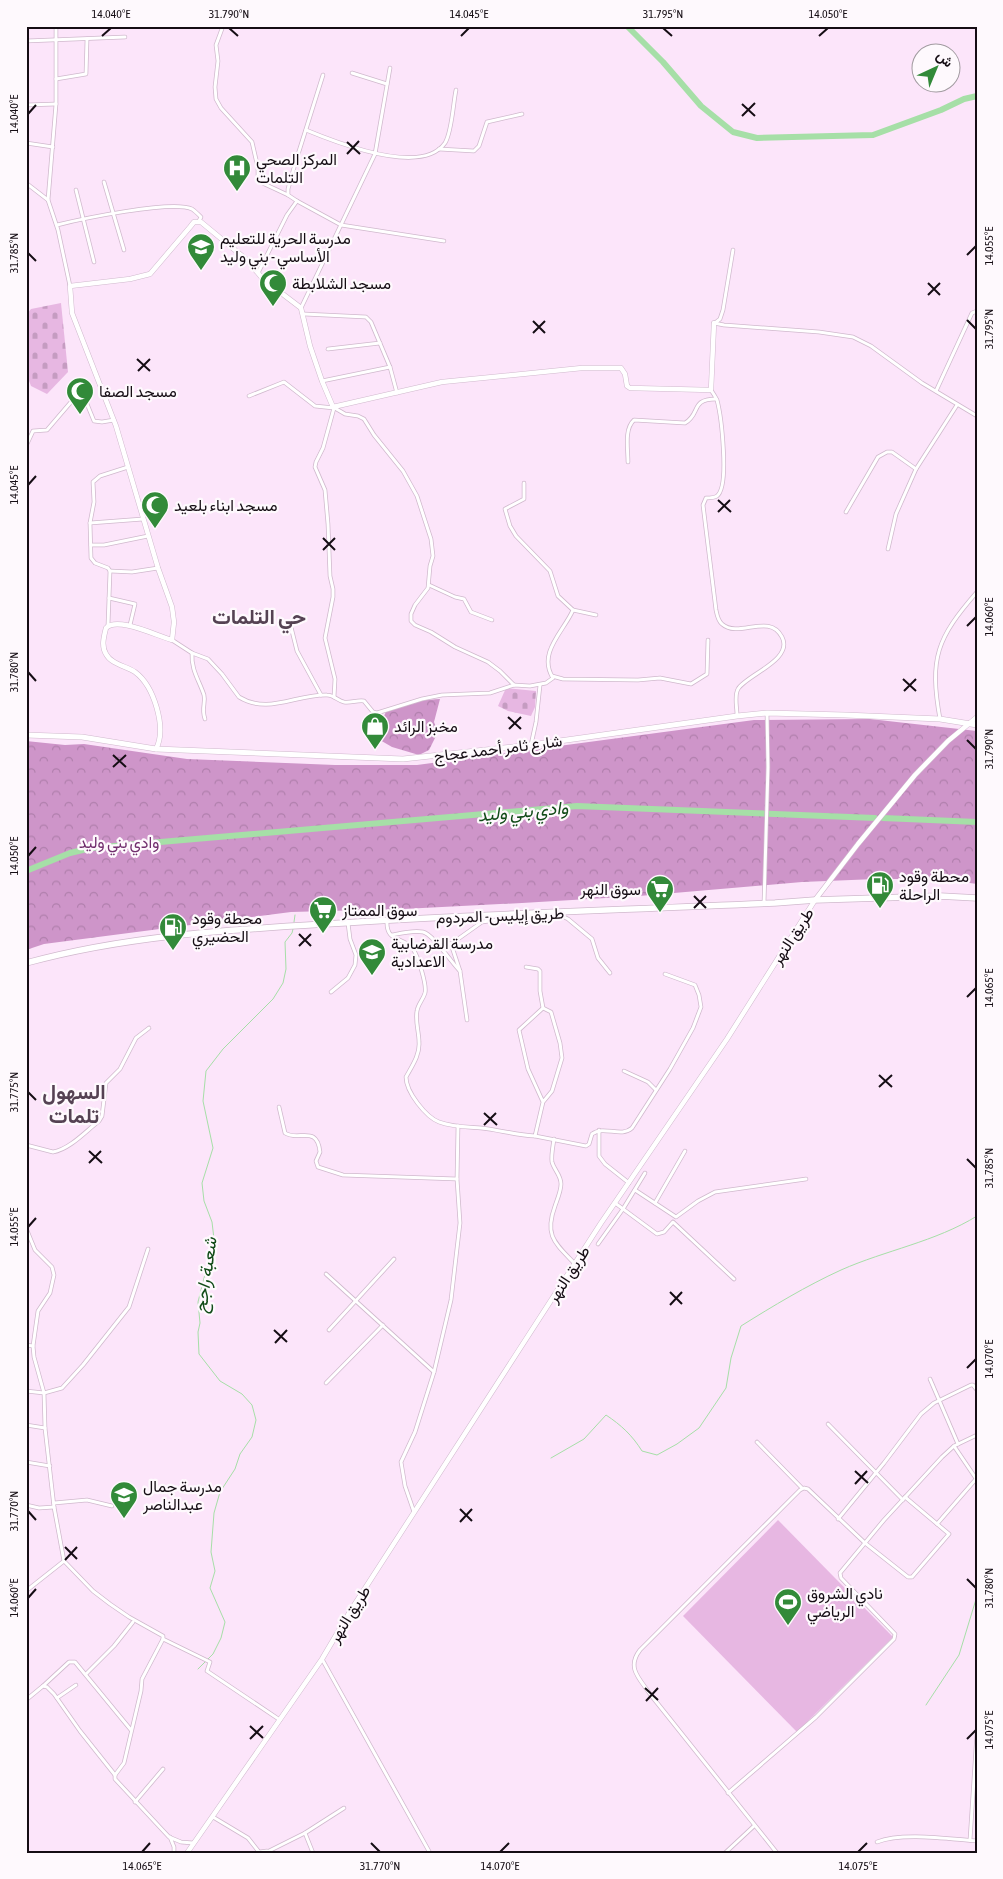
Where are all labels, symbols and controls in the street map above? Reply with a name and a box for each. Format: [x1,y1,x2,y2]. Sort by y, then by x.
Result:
text: 14.040°E [92,7,130,21]
text: 31.790°N [209,7,249,21]
text: 14.045°E [450,7,488,21]
text: 31.795°N [643,7,683,21]
text: 14.050°E [809,7,847,21]
north arrow [910,42,960,92]
text: ش [933,47,957,71]
text: 14.040°E [7,95,21,133]
place label: المركز الصحي التلمات [256,150,337,186]
hospital icon: المركز الصحي التلمات [222,153,252,192]
text: 14.055°E [982,227,996,265]
place label: مدرسة الحرية للتعليم الأساسي - بني وليد [220,229,351,270]
school or university icon: مدرسة الحرية للتعليم الأساسي - بني وليد [186,232,216,271]
text: 31.785°N [7,233,21,273]
mosque icon: مسجد الشلابطة [258,268,288,307]
place label: مسجد الشلابطة [292,274,391,293]
text: 31.795°N [982,309,996,349]
mosque icon: مسجد الصفا [65,376,95,415]
place label: مسجد الصفا [99,382,177,401]
text: 14.045°E [7,466,21,504]
mosque icon: مسجد ابناء بلعيد [140,490,170,529]
place label: مسجد ابناء بلعيد [174,496,278,515]
text: 14.060°E [982,598,996,636]
district label: حي التلمات [212,604,306,634]
text: 31.780°N [7,652,21,692]
shop icon: مخبز الرائد [360,711,390,750]
place label: مخبز الرائد [394,717,458,737]
text: 31.790°N [982,729,996,769]
street label: شارع ثامر أحمد عجاج [433,731,564,768]
water label: وادي بني وليد [477,797,570,830]
park label: وادي بني وليد [79,833,159,856]
text: 14.050°E [7,837,21,875]
place label: محطة وقود الراحلة [899,867,969,905]
fuel station icon: محطة وقود الراحلة [865,870,895,909]
supermarket icon: سوق النهر [645,874,675,913]
place label: سوق النهر [579,880,641,900]
supermarket icon: سوق الممتاز [308,895,338,934]
place label: سوق الممتاز [341,901,417,921]
street label: طريق إيليس- المردوم [436,904,565,928]
street label: طريق النهر [766,904,819,970]
place label: محطة وقود الحضيري [192,909,262,950]
fuel station icon: محطة وقود الحضيري [158,912,188,951]
place label: مدرسة القرضابية الاعدادية [391,934,493,971]
school or university icon: مدرسة القرضابية الاعدادية [357,937,387,976]
text: 14.065°E [982,969,996,1007]
text: 31.775°N [7,1072,21,1112]
district label: السهول تلمات [42,1079,106,1127]
text: 31.785°N [982,1148,996,1188]
text: 14.055°E [7,1208,21,1246]
water label: شعبة راجح [189,1235,224,1315]
street label: طريق النهر [542,1242,595,1308]
text: 14.070°E [982,1340,996,1378]
place label: مدرسة جمال عبدالناصر [142,1477,222,1515]
school or university icon: مدرسة جمال عبدالناصر [109,1480,139,1519]
text: 31.770°N [7,1491,21,1531]
text: 31.780°N [982,1568,996,1608]
text: 14.060°E [7,1579,21,1617]
street label: طريق النهر [324,1582,375,1648]
place label: نادي الشروق الرياضي [807,1584,883,1625]
sports icon: نادي الشروق الرياضي [773,1587,803,1626]
text: 14.075°E [982,1711,996,1749]
text: 14.065°E [123,1859,161,1873]
text: 31.770°N [360,1859,400,1873]
text: 14.070°E [481,1859,519,1873]
text: 14.075°E [839,1859,877,1873]

